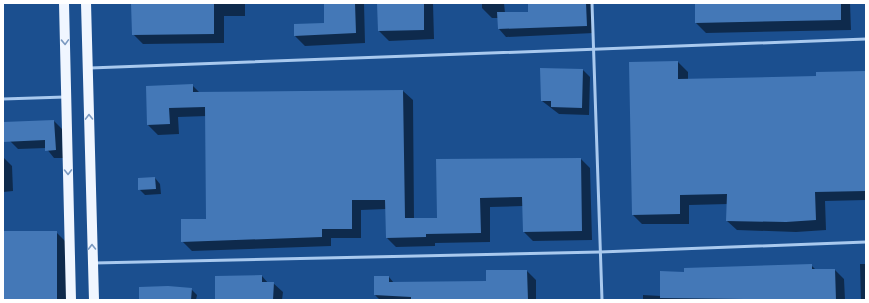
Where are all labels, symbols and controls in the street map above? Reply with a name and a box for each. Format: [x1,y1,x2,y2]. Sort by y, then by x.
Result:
one-way arrow [61,39,69,45]
one-way arrow [85,114,94,120]
one-way arrow [64,169,72,175]
one-way arrow [88,244,96,250]

